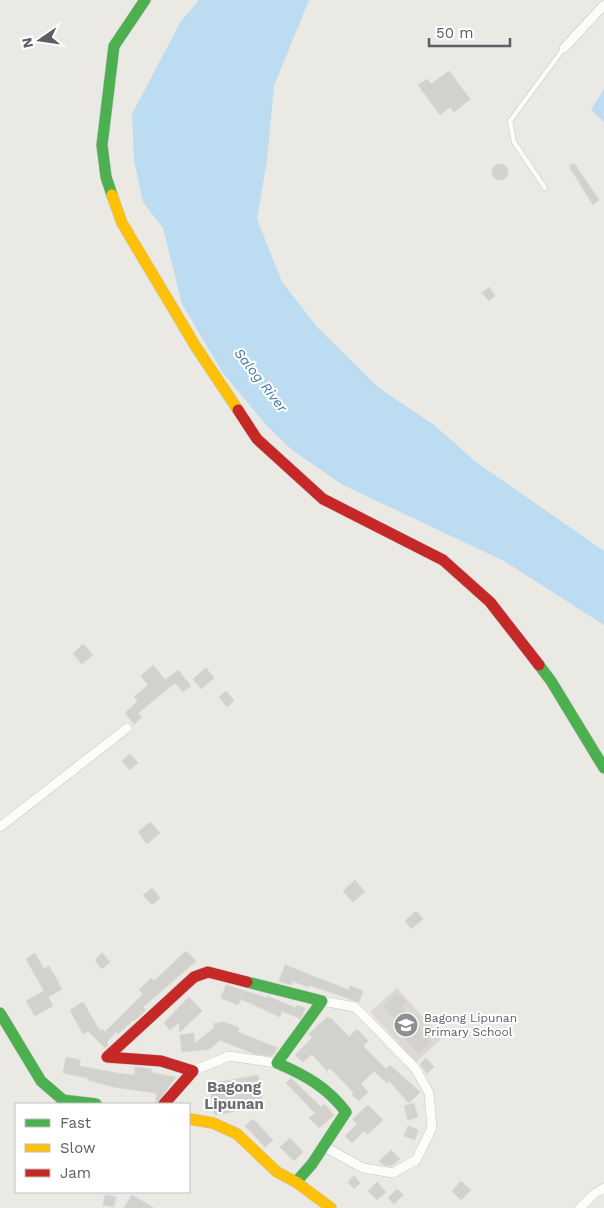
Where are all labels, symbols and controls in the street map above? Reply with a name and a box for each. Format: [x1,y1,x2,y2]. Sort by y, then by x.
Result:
north arrow [15,15,65,65]
scale bar [429,15,510,47]
text: 50 m [436,24,473,42]
text: N [18,36,36,50]
water label: Salog River [231,345,291,415]
place label: Bagong Lipunan Primary School [424,1011,517,1039]
school or university icon: Bagong Lipunan Primary School [393,1012,419,1038]
district label: Bagong Lipunan [204,1078,264,1113]
legend [15,1103,190,1193]
text: Fast [60,1114,92,1132]
text: Slow [60,1139,96,1157]
text: Jam [60,1164,91,1182]

